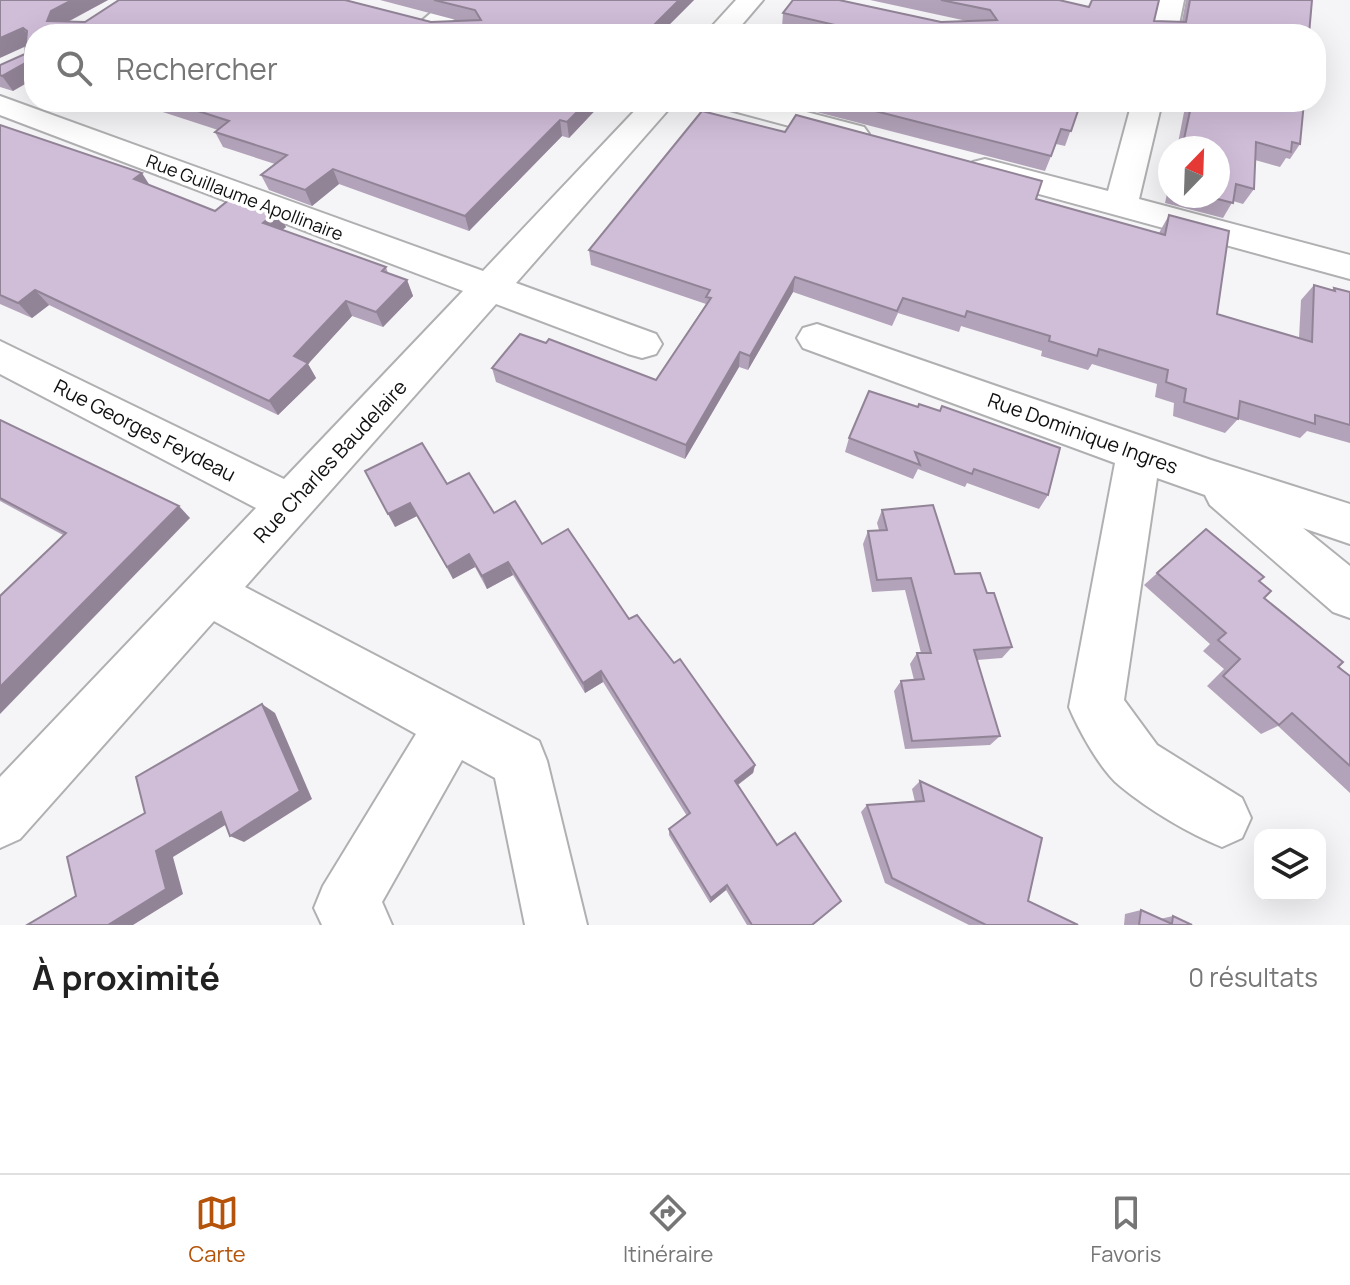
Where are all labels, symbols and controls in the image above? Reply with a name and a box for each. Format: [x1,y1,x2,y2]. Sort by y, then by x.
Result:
search box [24,24,1326,112]
icon: search [52,46,96,90]
text: Rechercher [116,48,278,89]
north arrow [1158,136,1230,208]
street label: Rue Guillaume Apollinaire [143,148,347,246]
street label: Rue Georges Feydeau [50,372,240,488]
street label: Rue Charles Baudelaire [247,374,413,548]
street label: Rue Dominique Ingres [984,386,1182,480]
map controls [1254,829,1326,901]
button: layers [1254,829,1326,901]
text: À proximité [32,954,220,1000]
text: 0 résultats [1188,959,1318,995]
tab: Carte [189,1191,246,1269]
tab: Itinéraire [623,1191,713,1269]
tab: Favoris [1091,1191,1161,1269]

